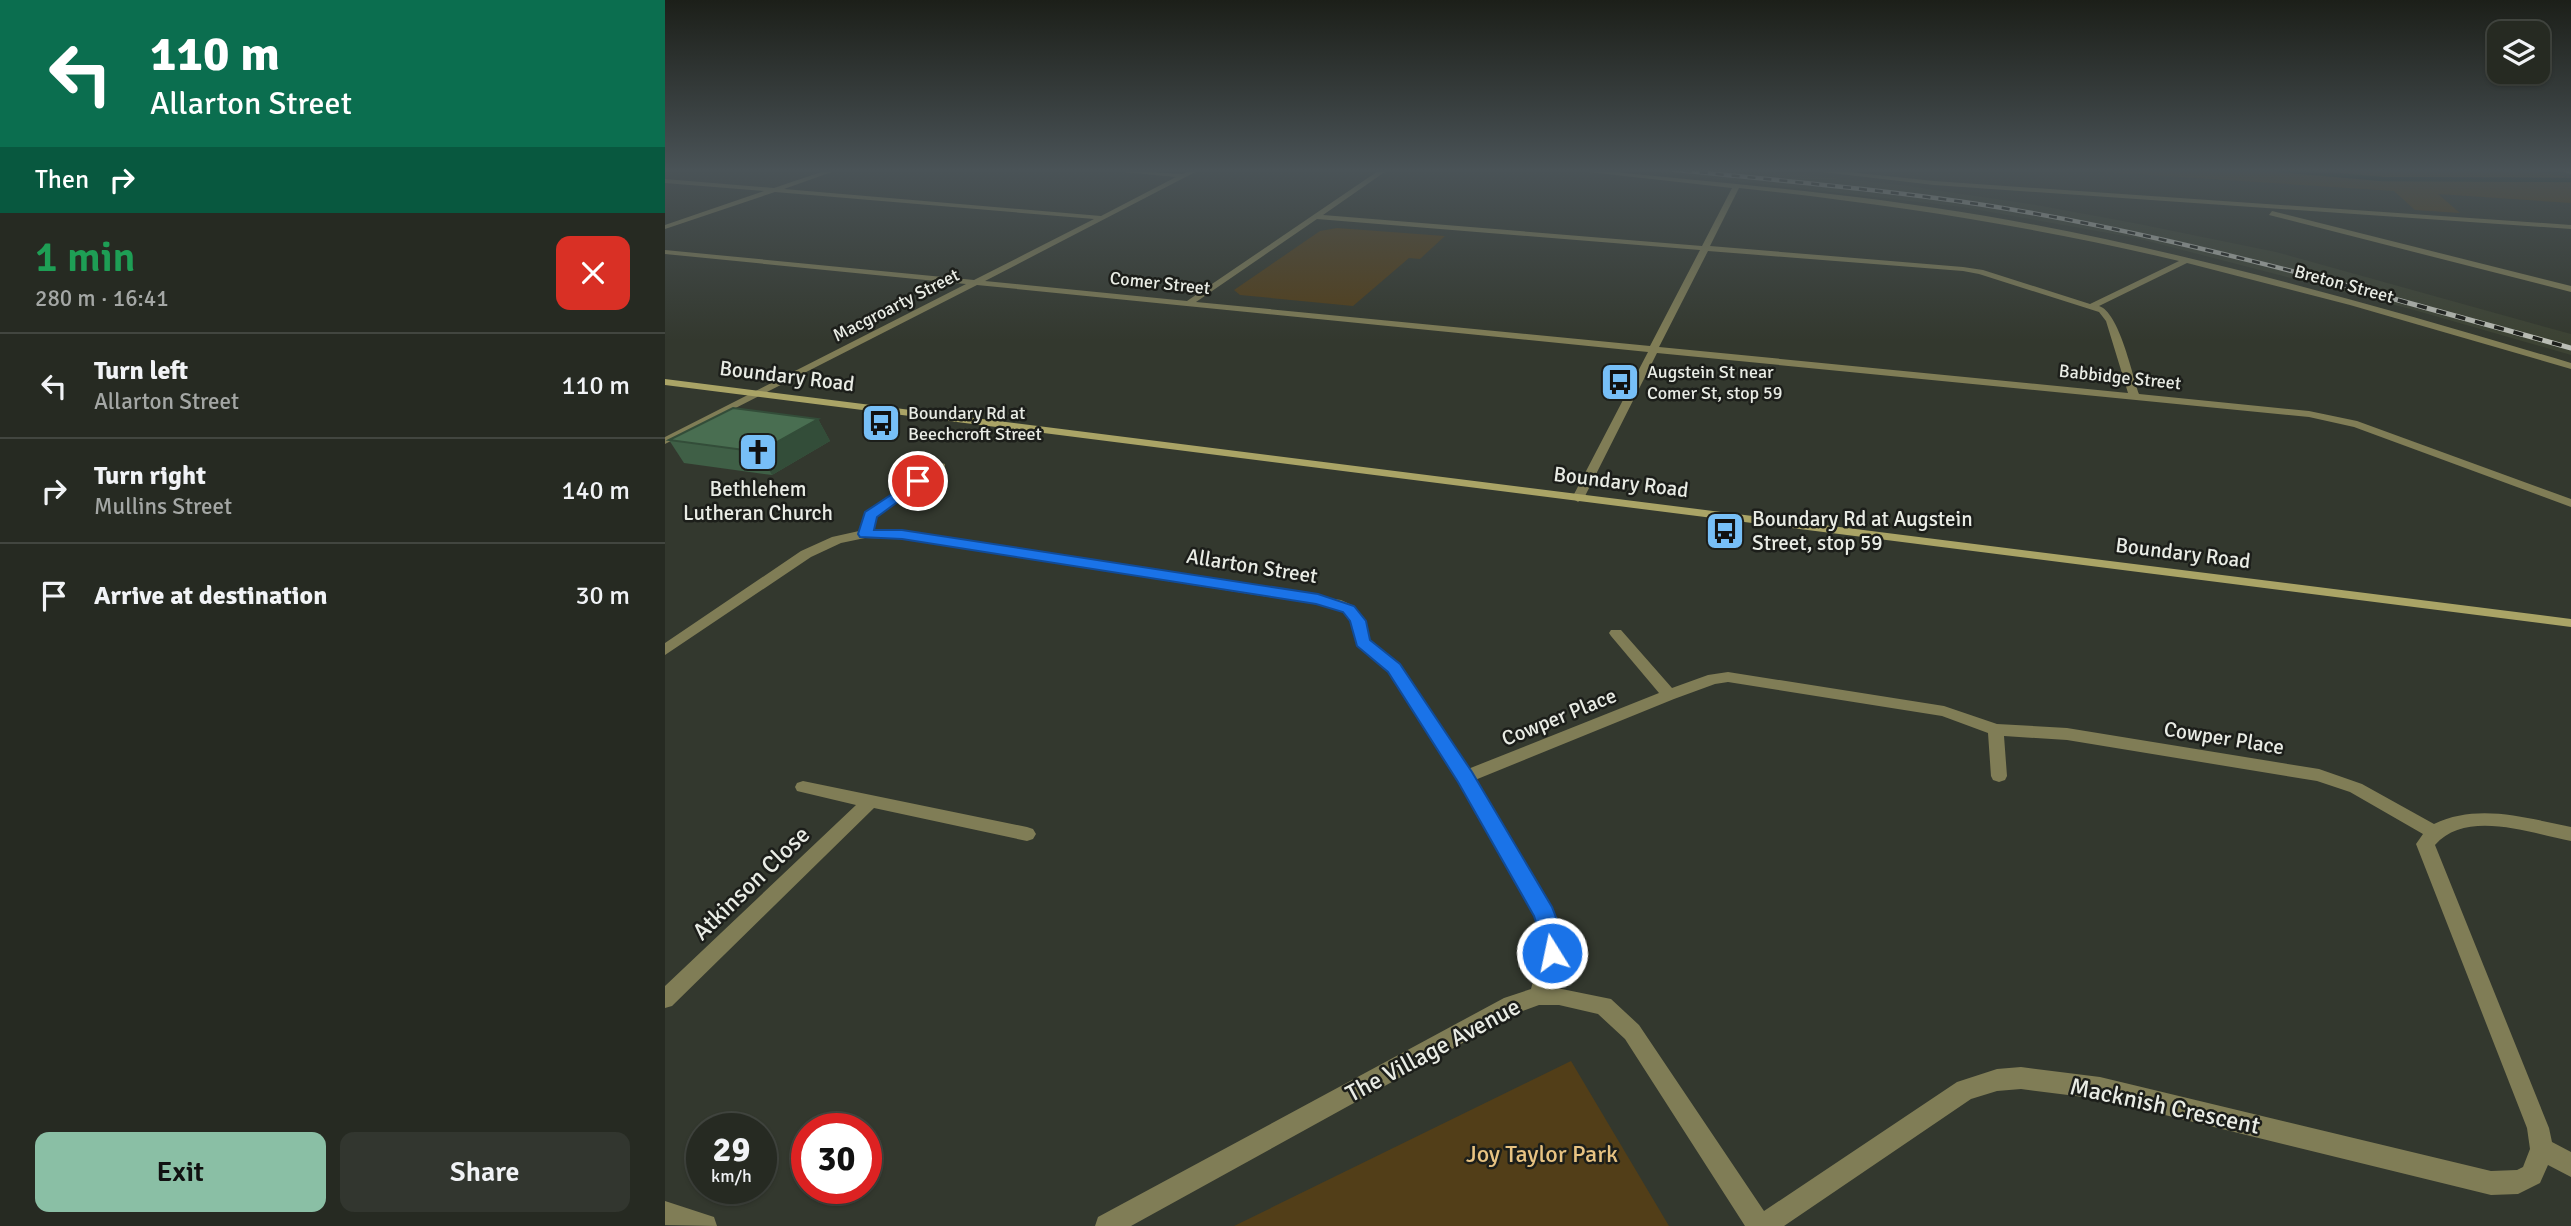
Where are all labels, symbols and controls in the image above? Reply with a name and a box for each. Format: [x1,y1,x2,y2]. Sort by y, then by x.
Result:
map controls [2487,21,2550,84]
button: layers [2487,21,2550,84]
text: 110 m [150,24,280,84]
icon: left [35,28,126,119]
text: Allarton Street [150,84,352,123]
icon: right [103,161,141,199]
text: Then [35,164,89,196]
text: 1 min [35,232,136,283]
button: close [556,236,630,310]
street label: Breton Street [2292,260,2396,308]
street label: Macgroarty Street [829,264,963,346]
street label: Comer Street [1109,267,1211,299]
text: 280 m · 16:41 [35,284,169,313]
text: Turn left [94,355,188,387]
street label: Boundary Road [718,355,856,397]
street label: Babbidge Street [2058,360,2182,394]
bus stop icon: Augstein St near Comer St, stop 59 [1599,361,1641,403]
place label: Augstein St near Comer St, stop 59 [1647,361,1782,404]
icon: left [35,367,73,405]
text: 110 m [561,370,630,402]
text: Allarton Street [94,387,239,416]
bus stop icon: Boundary Rd at Beechcroft Street [860,402,902,444]
place label: Boundary Rd at Beechcroft Street [908,402,1042,445]
church icon: Bethlehem Lutheran Church [737,431,779,473]
pin [888,451,948,511]
text: Turn right [94,460,206,492]
street label: Boundary Road [1552,461,1690,503]
icon: arrive [899,462,937,500]
icon: right [35,472,73,510]
text: 140 m [561,475,630,507]
place label: Bethlehem Lutheran Church [683,476,833,526]
text: Mullins Street [94,492,232,521]
place label: Boundary Rd at Augstein Street, stop 59 [1752,506,1973,556]
bus stop icon: Boundary Rd at Augstein Street, stop 59 [1704,510,1746,552]
street label: Boundary Road [2114,532,2252,574]
street label: Allarton Street [1185,543,1319,589]
icon: arrive [35,577,73,615]
text: Arrive at destination [94,580,327,612]
text: 30 m [575,580,630,612]
street label: Cowper Place [1498,682,1620,752]
street label: Cowper Place [2162,716,2286,760]
street label: Atkinson Close [686,819,816,947]
position arrow [1515,916,1589,990]
street label: The Village Avenue [1341,991,1525,1109]
street label: Macknish Crescent [2067,1071,2263,1141]
speed limit sign: 30 [791,1113,882,1204]
text: 29 [713,1128,750,1171]
button: Exit [35,1132,326,1212]
button: Share [340,1132,630,1212]
park label: Joy Taylor Park [1466,1139,1618,1169]
text: km/h [711,1165,752,1187]

